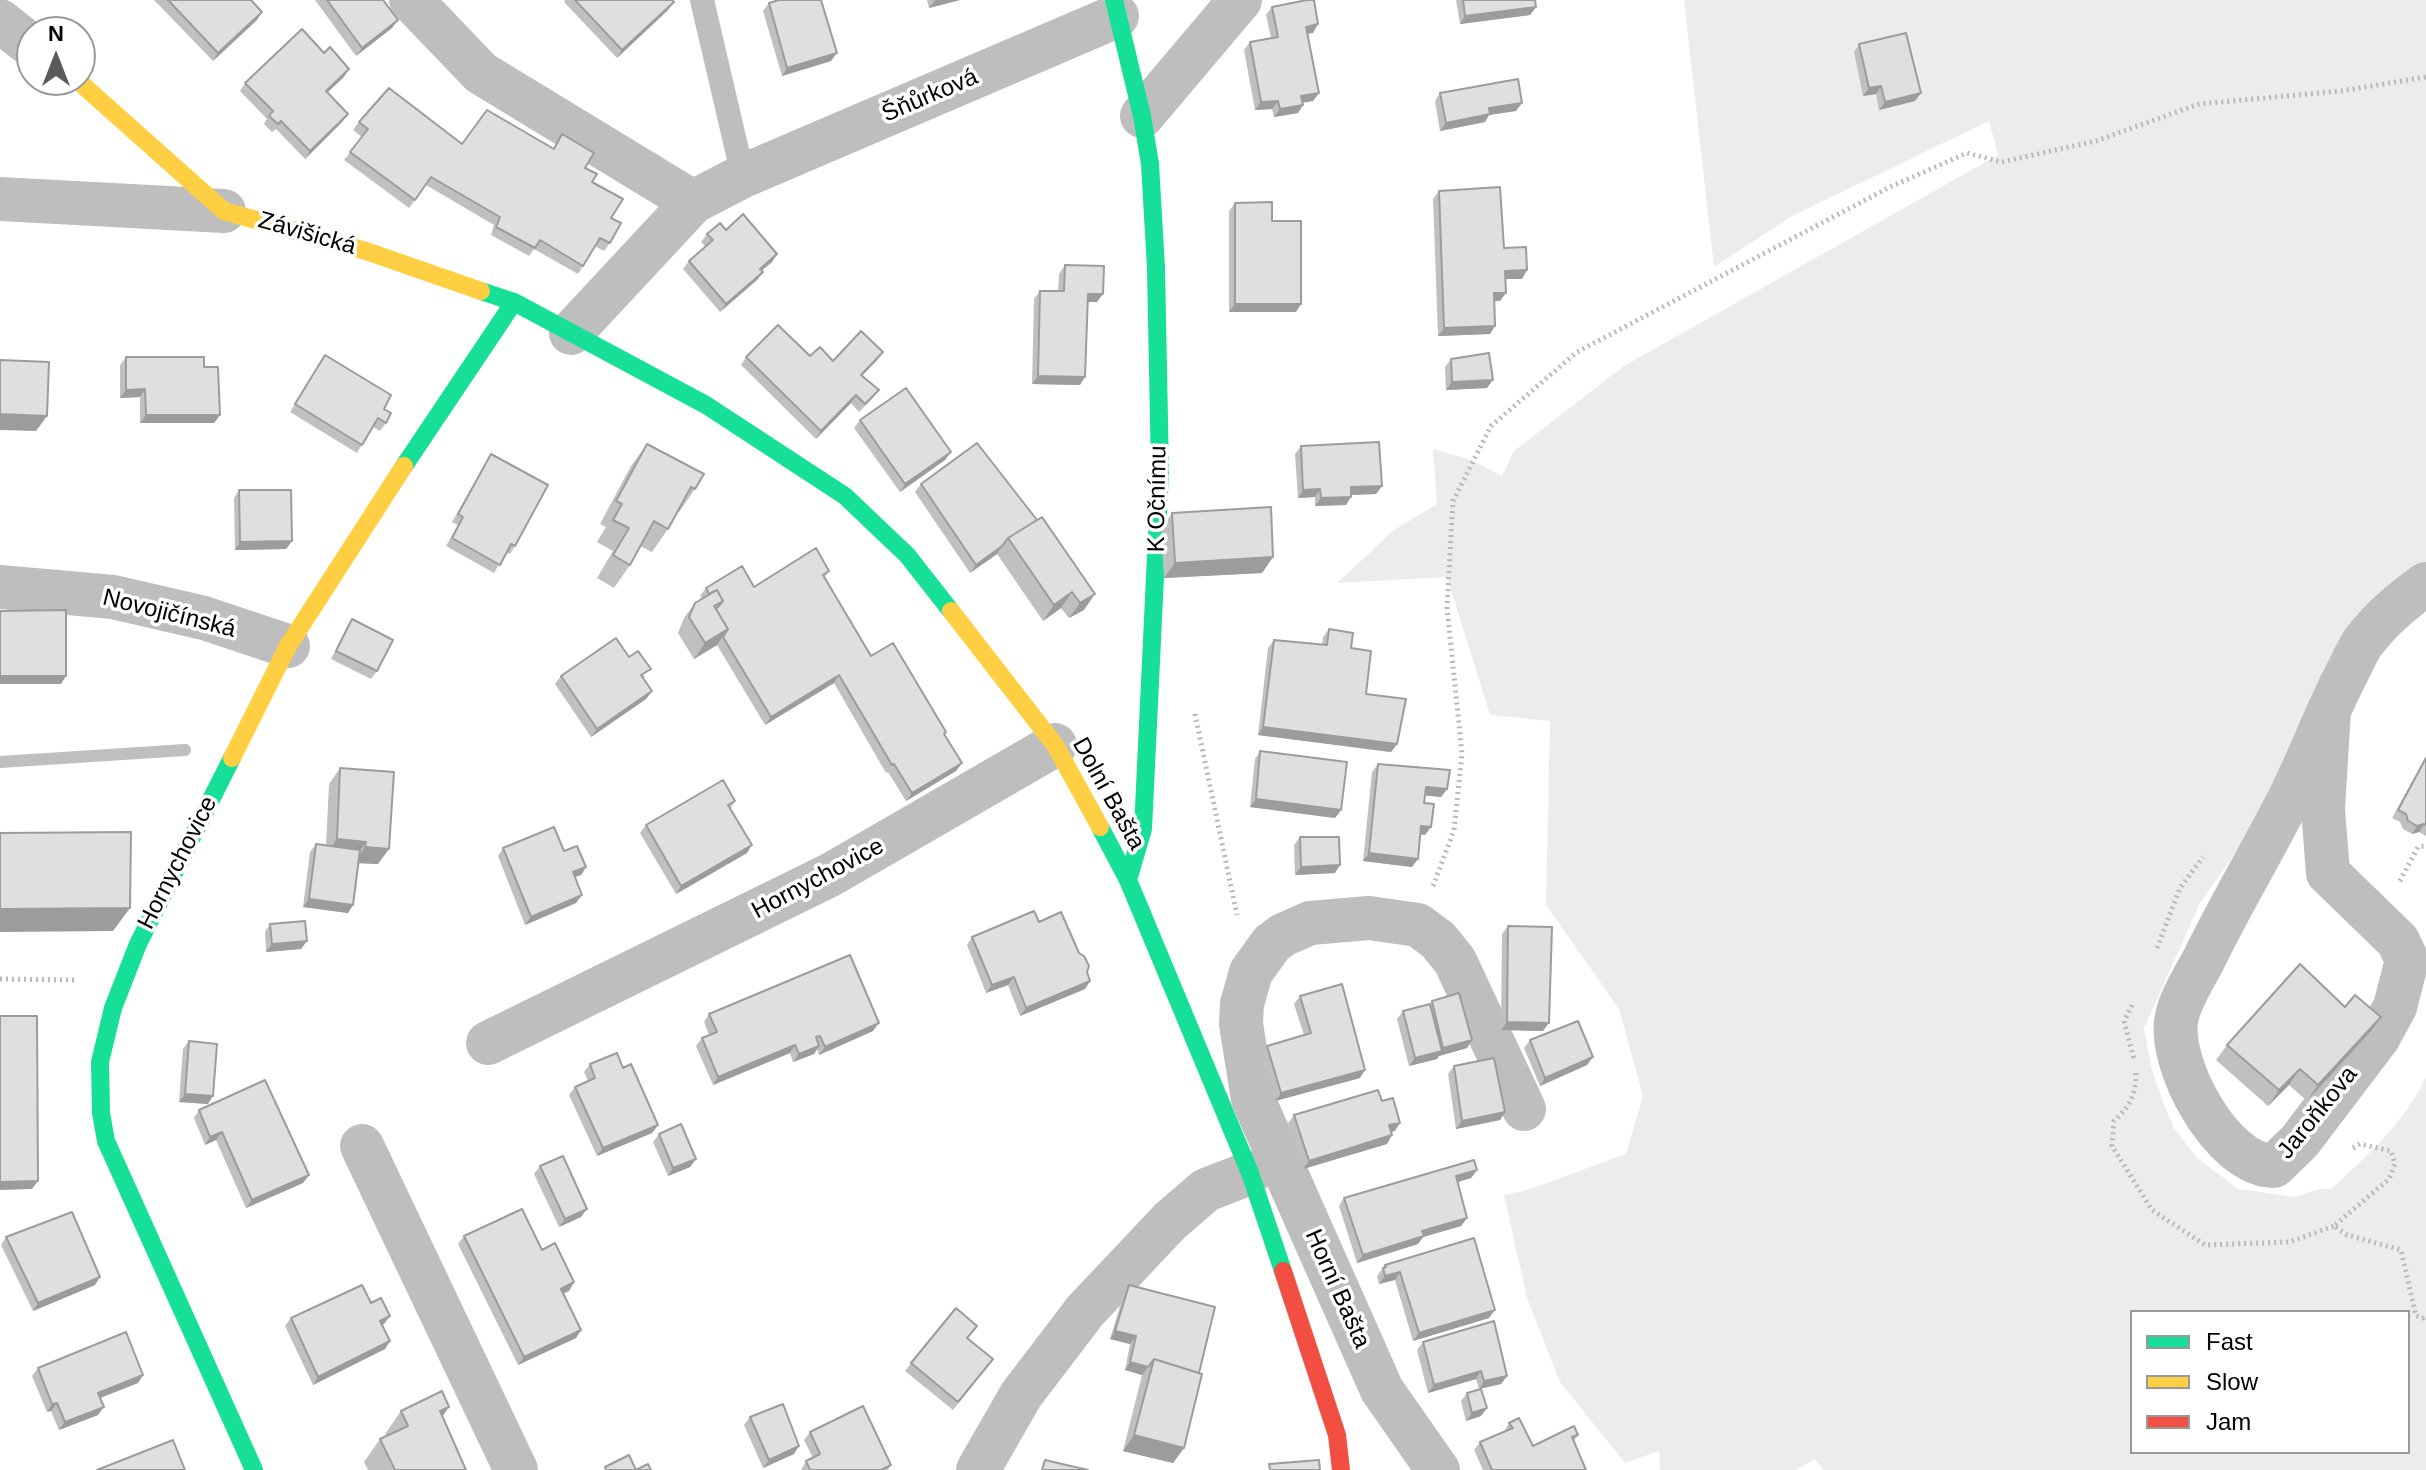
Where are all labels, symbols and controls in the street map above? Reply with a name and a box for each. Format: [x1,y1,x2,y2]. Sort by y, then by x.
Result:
north arrow [16,16,96,96]
text: N [48,21,64,46]
street label: Šňůrková [878,63,982,129]
street label: Závišická [255,206,359,262]
street label: K Očnímu [1143,445,1173,553]
street label: Novojičínská [100,584,238,644]
street label: Dolní Bašta [1065,733,1151,855]
street label: Hornychovice [132,792,224,934]
street label: Hornychovice [747,832,889,926]
street label: Jaroňkova [2272,1061,2364,1165]
street label: Horní Bašta [1298,1225,1376,1353]
legend [2130,1310,2410,1454]
text: Fast [2206,1328,2253,1355]
text: Slow [2206,1368,2258,1395]
text: Jam [2206,1408,2251,1435]

